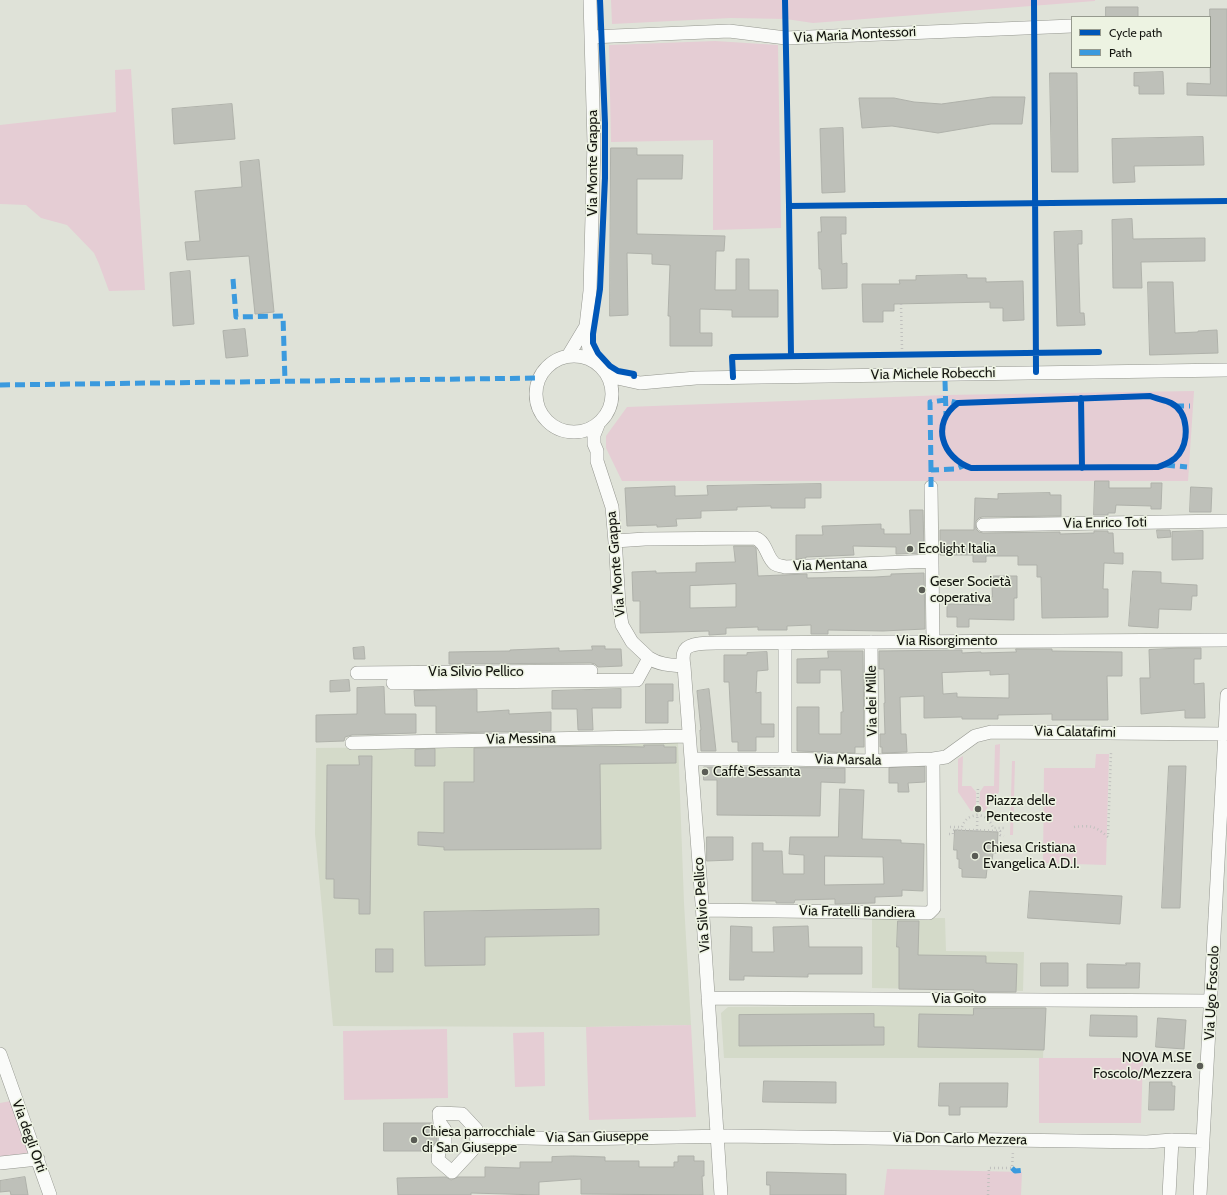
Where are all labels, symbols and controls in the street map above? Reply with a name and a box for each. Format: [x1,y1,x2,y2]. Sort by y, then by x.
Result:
legend [1071,16,1211,68]
street label: Via Maria Montessori [793,23,917,47]
text: Cycle path [1109,25,1162,40]
text: Path [1109,45,1132,60]
street label: Via Monte Grappa [585,110,601,216]
street label: Via Michele Robecchi [870,365,996,383]
street label: Via Monte Grappa [603,510,629,618]
street label: Via Enrico Toti [1063,514,1147,532]
place label: Ecolight Italia [918,541,996,557]
marker: Ecolight Italia [905,544,915,554]
street label: Via Mentana [793,555,867,575]
place label: Geser Società coperativa [930,574,1011,606]
marker: Geser Società coperativa [917,585,927,595]
street label: Via Risorgimento [897,633,997,649]
street label: Via Silvio Pellico [428,664,524,680]
street label: Via dei Mille [863,665,881,737]
street label: Via Calatafimi [1034,723,1116,741]
street label: Via Messina [486,730,556,748]
street label: Via Marsala [814,751,882,769]
place label: Caffè Sessanta [713,764,801,780]
marker: Caffè Sessanta [700,767,710,777]
place label: Piazza delle Pentecoste [986,793,1055,826]
marker: Piazza delle Pentecoste [973,804,983,814]
place label: Chiesa Cristiana Evangelica A.D.I. [983,840,1079,872]
marker: Chiesa Cristiana Evangelica A.D.I. [970,851,980,861]
street label: Via Silvio Pellico [690,857,714,953]
street label: Via Fratelli Bandiera [799,903,915,921]
street label: Via Ugo Foscolo [1201,945,1223,1041]
street label: Via Goito [932,991,986,1007]
place label: NOVA M.SE Foscolo/Mezzera [1093,1050,1192,1082]
marker: NOVA M.SE Foscolo/Mezzera [1195,1061,1205,1071]
street label: Via degli Orti [8,1097,50,1175]
place label: Chiesa parrocchiale di San Giuseppe [422,1124,535,1156]
street label: Via San Giuseppe [545,1128,649,1146]
street label: Via Don Carlo Mezzera [893,1129,1027,1149]
marker: Chiesa parrocchiale di San Giuseppe [409,1135,419,1145]

